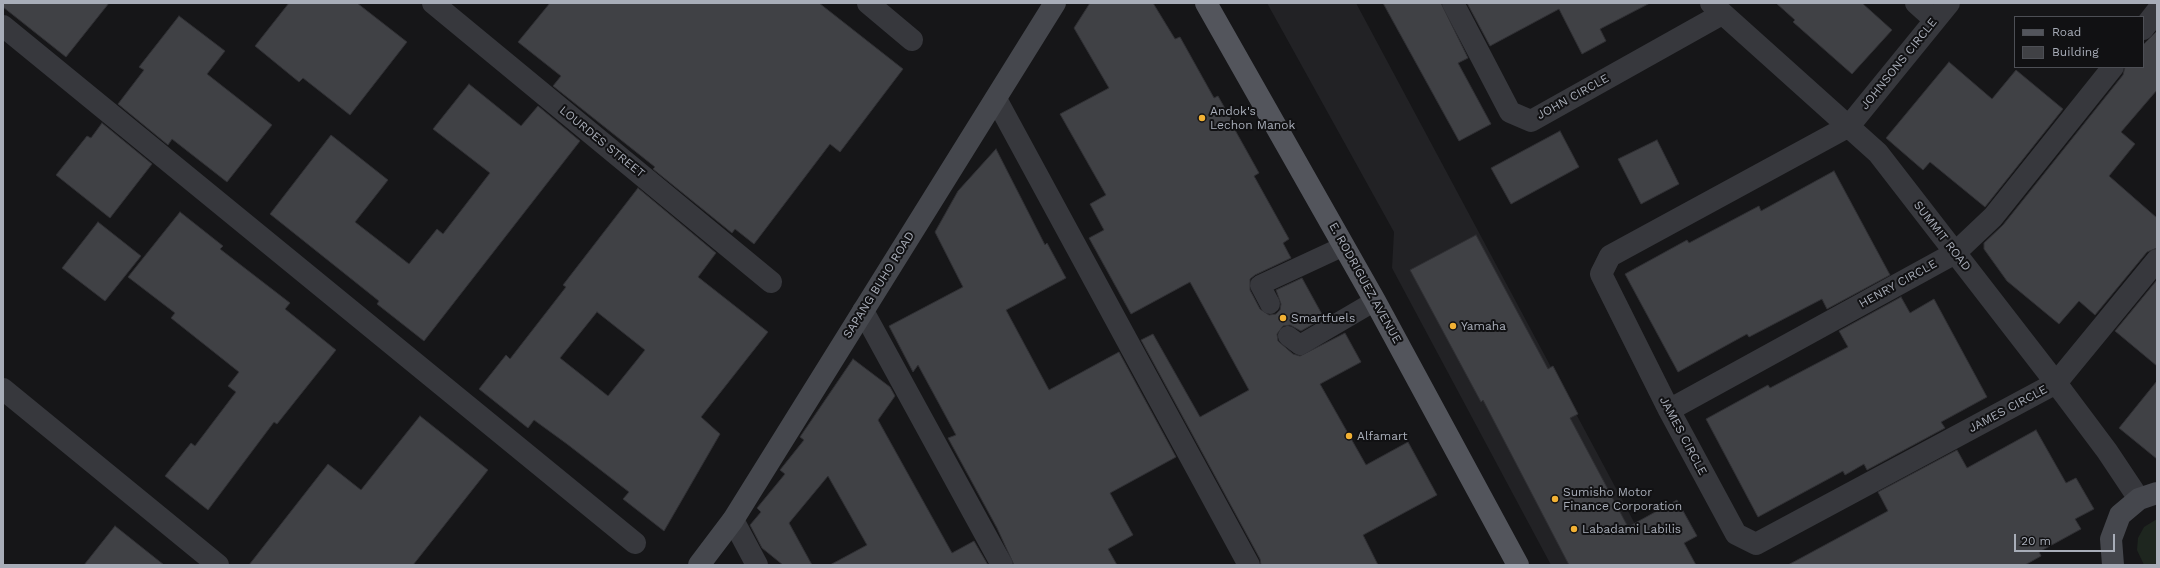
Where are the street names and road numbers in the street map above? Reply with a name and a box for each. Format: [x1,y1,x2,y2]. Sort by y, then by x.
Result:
street label: JOHNSONS CIRCLE [1858,15,1940,113]
street label: JOHN CIRCLE [1534,71,1612,123]
street label: LOURDES STREET [556,103,648,181]
street label: SUMMIT ROAD [1910,198,1974,274]
street label: E. RODRIGUEZ AVENUE [1326,220,1404,346]
street label: SAPANG BUHO ROAD [840,229,918,341]
street label: HENRY CIRCLE [1857,257,1939,311]
street label: JAMES CIRCLE [1966,382,2050,436]
street label: JAMES CIRCLE [1656,394,1710,478]

